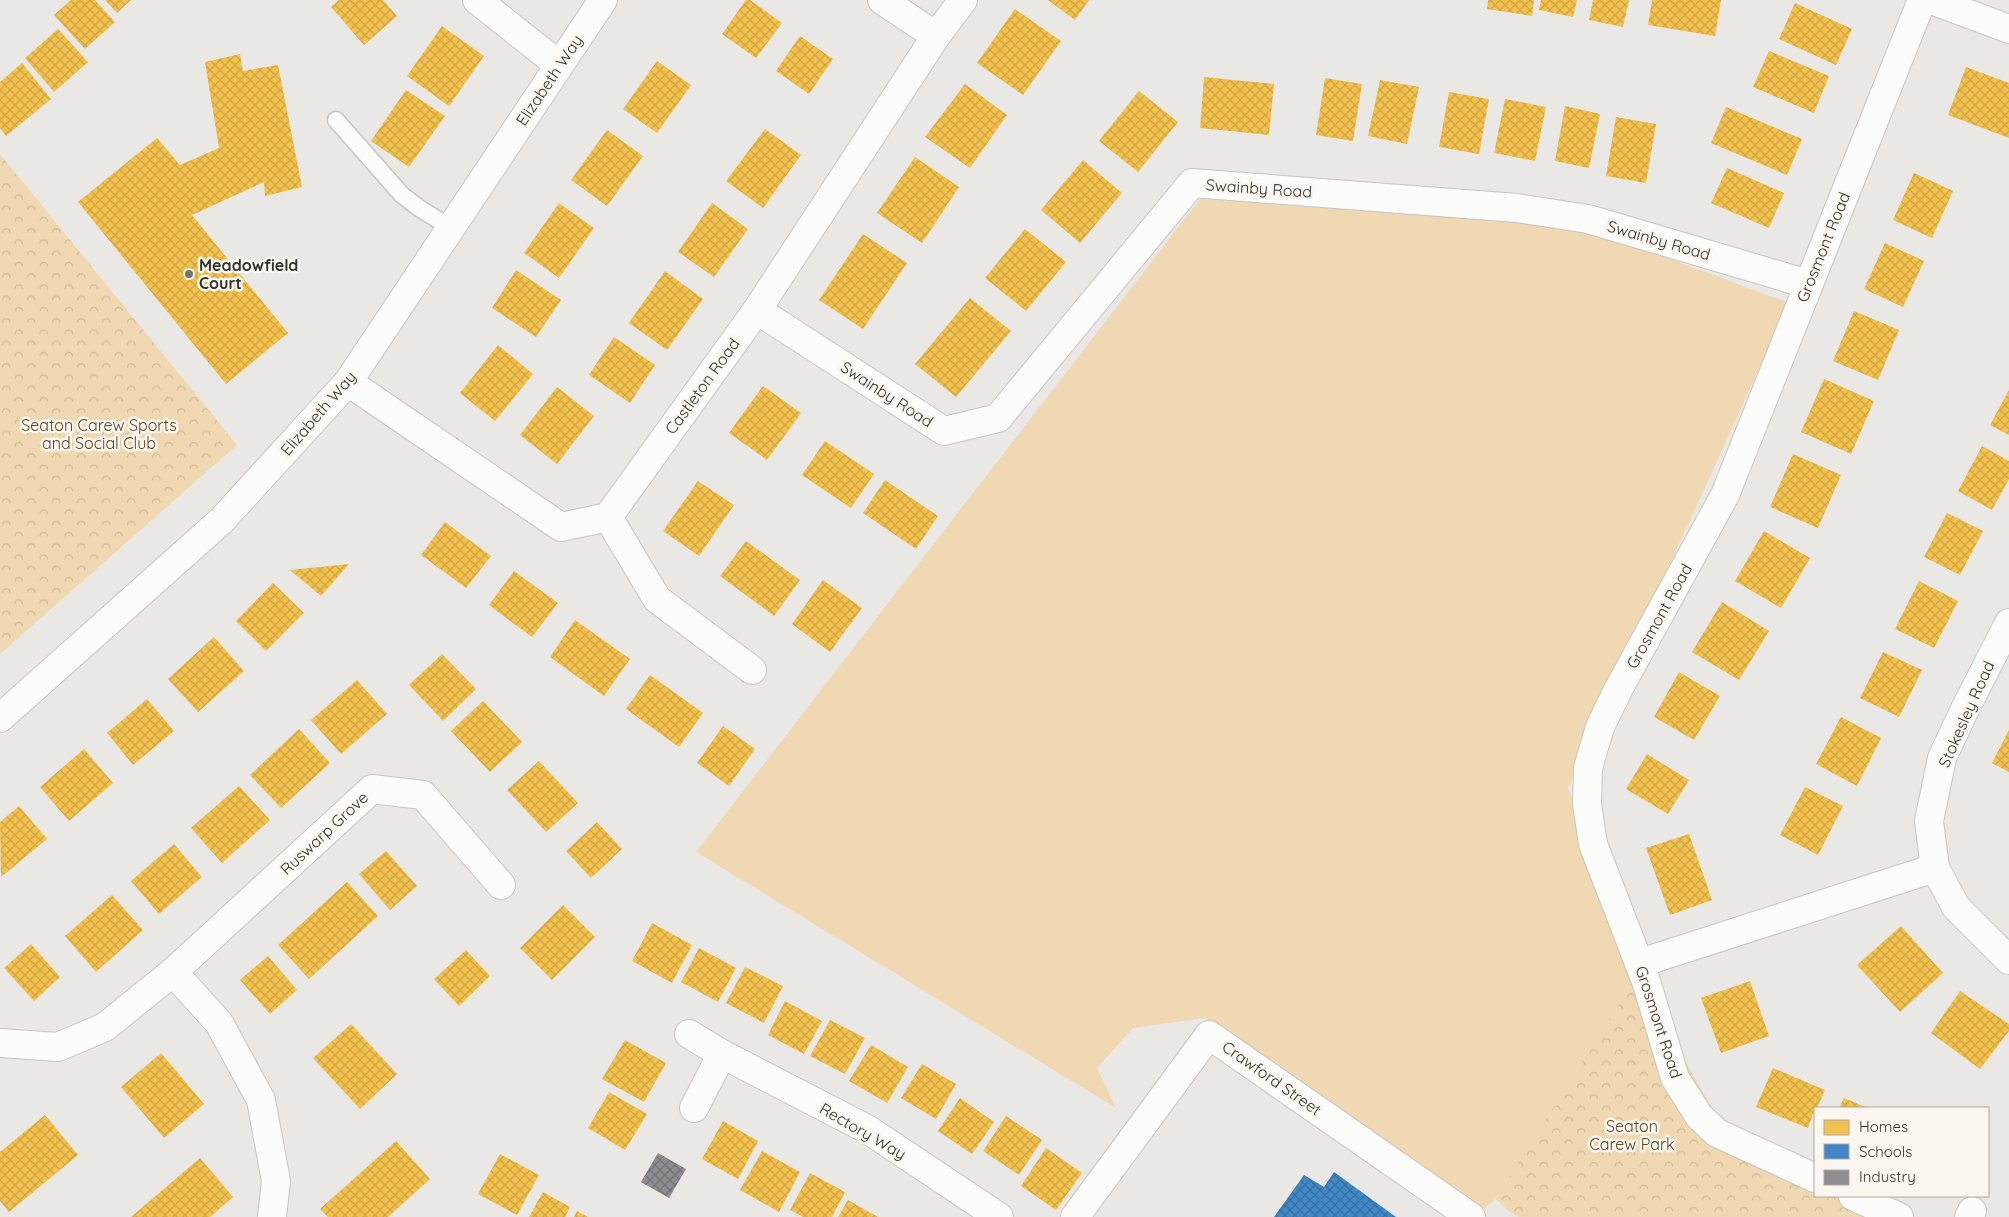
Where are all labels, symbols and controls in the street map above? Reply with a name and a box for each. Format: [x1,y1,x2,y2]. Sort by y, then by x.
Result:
street label: Elizabeth Way [511,31,587,129]
street label: Swainby Road [1205,174,1313,202]
street label: Grosmont Road [1792,189,1854,305]
street label: Swainby Road [1605,216,1713,264]
place label: Meadowfield Court [199,255,298,293]
marker: Meadowfield Court [183,268,195,280]
street label: Castleton Road [660,334,744,438]
street label: Swainby Road [837,357,937,431]
street label: Elizabeth Way [276,367,360,459]
park label: Seaton Carew Sports and Social Club [21,415,177,453]
street label: Grosmont Road [1622,560,1696,672]
street label: Stokesley Road [1934,658,1998,770]
street label: Ruswarp Grove [276,787,372,879]
street label: Grosmont Road [1631,963,1687,1081]
street label: Crawford Street [1219,1036,1325,1120]
street label: Rectory Way [816,1098,910,1164]
legend [1814,1107,1989,1197]
park label: Seaton Carew Park [1589,1116,1675,1154]
text: Homes [1859,1117,1908,1136]
text: Schools [1859,1142,1912,1161]
text: Industry [1859,1167,1916,1186]

